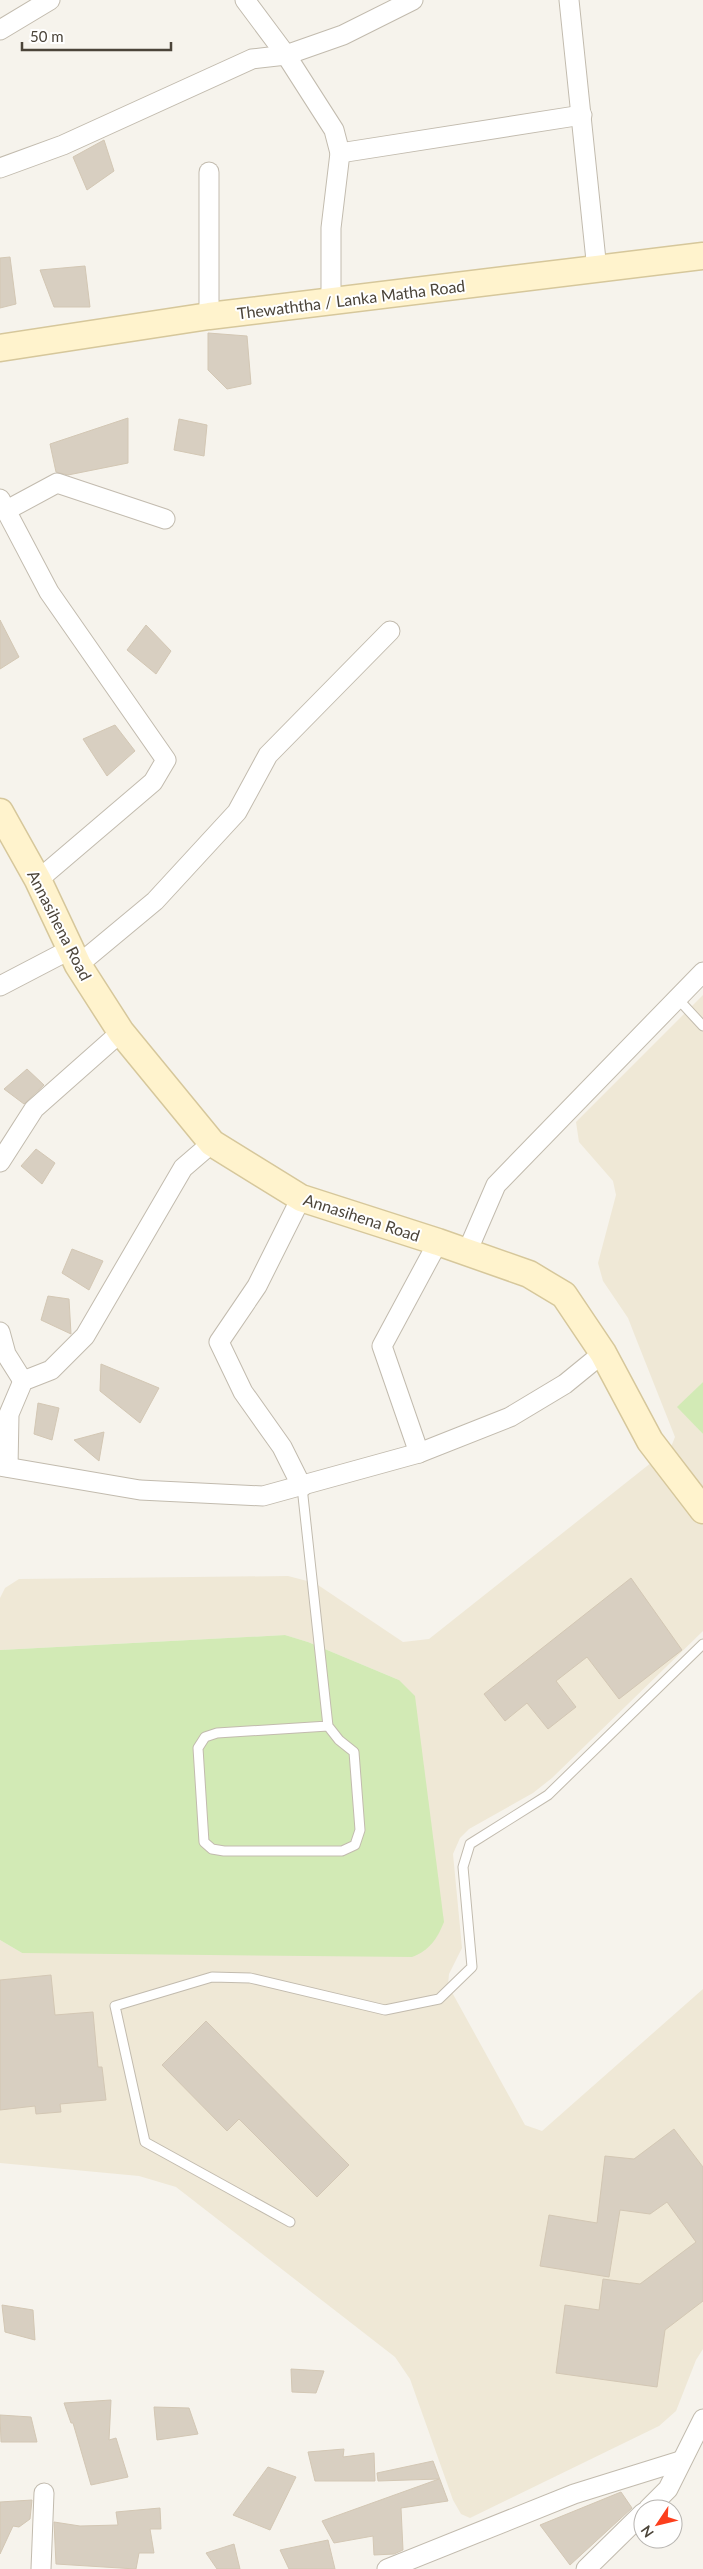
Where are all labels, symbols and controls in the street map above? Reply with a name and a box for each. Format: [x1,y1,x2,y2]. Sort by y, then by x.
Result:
scale bar [22,20,171,52]
text: 50 m [30,27,64,45]
street label: Thewaththa / Lanka Matha Road [236,276,466,322]
street label: Annasihena Road [24,867,96,983]
street label: Annasihena Road [301,1189,423,1245]
north arrow [633,2499,683,2549]
text: N [637,2522,657,2541]

